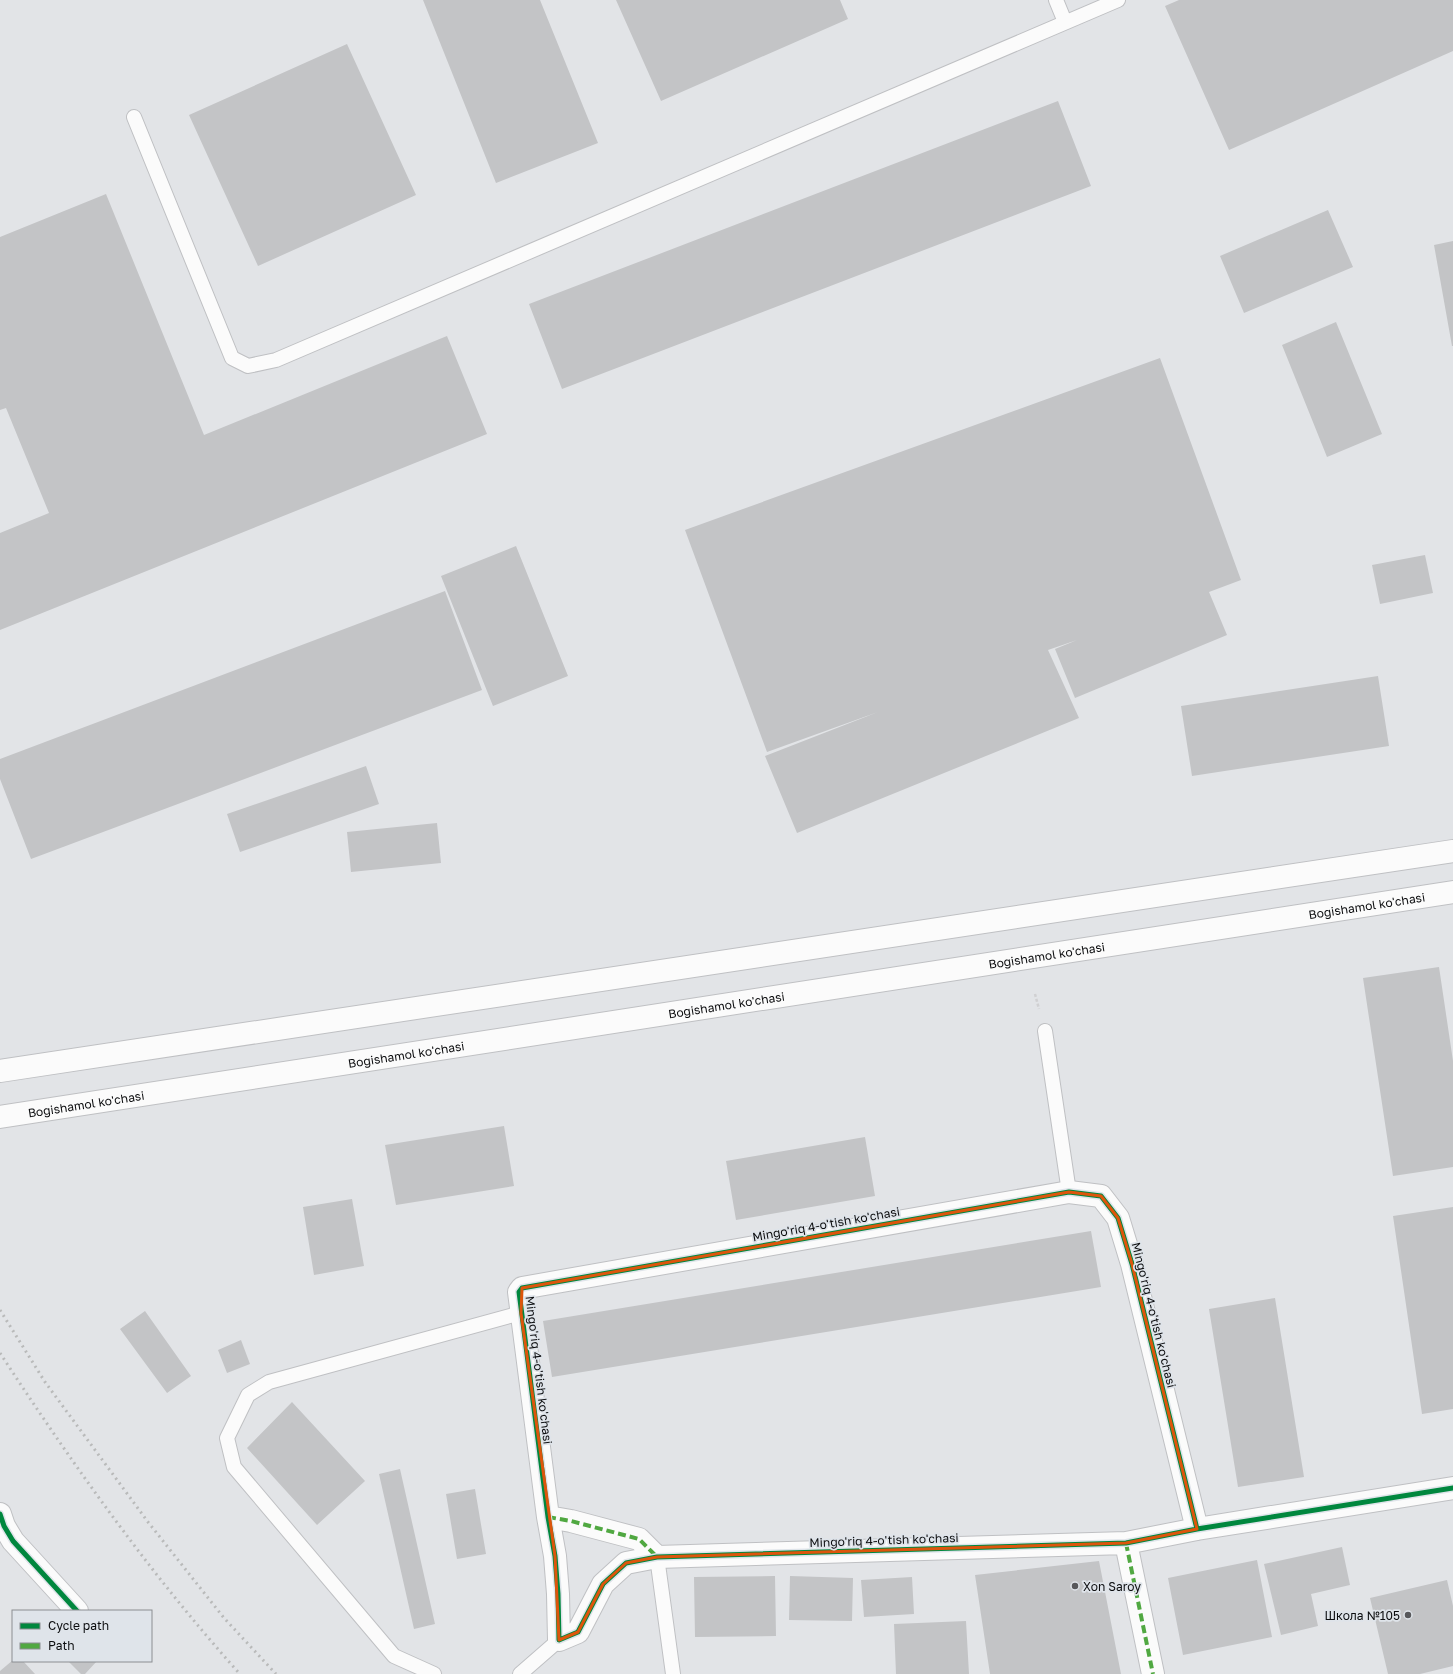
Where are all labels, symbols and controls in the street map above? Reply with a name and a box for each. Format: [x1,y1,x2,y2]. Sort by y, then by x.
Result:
street label: Bogishamol ko'chasi [1307,889,1426,922]
street label: Bogishamol ko'chasi [987,939,1106,971]
street label: Bogishamol ko'chasi [667,988,786,1021]
street label: Bogishamol ko'chasi [347,1038,465,1071]
street label: Bogishamol ko'chasi [27,1087,145,1120]
street label: Mingo'riq 4-o'tish ko'chasi [751,1204,901,1244]
street label: Mingo'riq 4-o'tish ko'chasi [1129,1241,1179,1389]
street label: Mingo'riq 4-o'tish ko'chasi [522,1295,556,1445]
street label: Mingo'riq 4-o'tish ko'chasi [809,1530,959,1550]
place label: Xon Saroy [1083,1579,1141,1594]
marker: Xon Saroy [1070,1581,1080,1591]
place label: Школа №105 [1324,1608,1400,1623]
legend [12,1610,152,1662]
marker: Школа №105 [1403,1610,1413,1620]
text: Cycle path [48,1618,109,1633]
text: Path [48,1638,75,1653]

